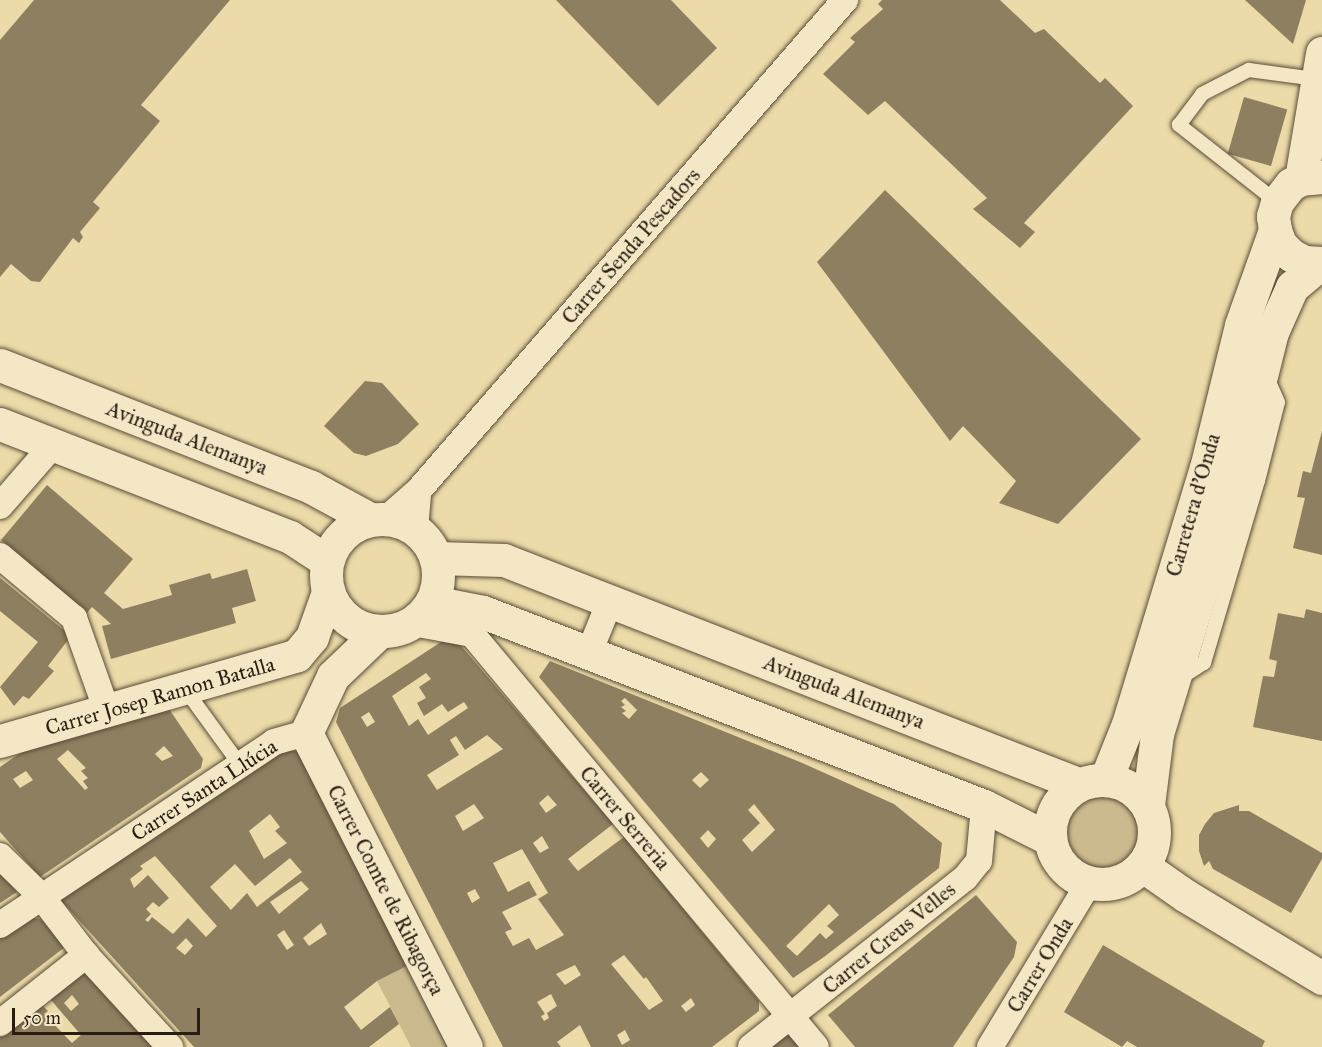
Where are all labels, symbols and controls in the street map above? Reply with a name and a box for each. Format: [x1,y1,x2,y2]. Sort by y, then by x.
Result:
street label: Carrer Senda Pescadors [556,163,706,329]
street label: Avinguda Alemanya [103,396,271,480]
street label: Carretera d'Onda [1161,431,1225,579]
street label: Avinguda Alemanya [760,650,928,734]
street label: Carrer Josep Ramon Batalla [42,651,278,741]
street label: Carrer Santa Llúcia [126,733,282,847]
street label: Carrer Serreria [574,761,676,875]
street label: Carrer Comte de Ribagorça [322,781,450,999]
street label: Carrer Creus Velles [817,877,961,999]
street label: Carrer Onda [1002,913,1078,1017]
scale bar [15,996,202,1034]
text: 50 m [23,1007,61,1029]

